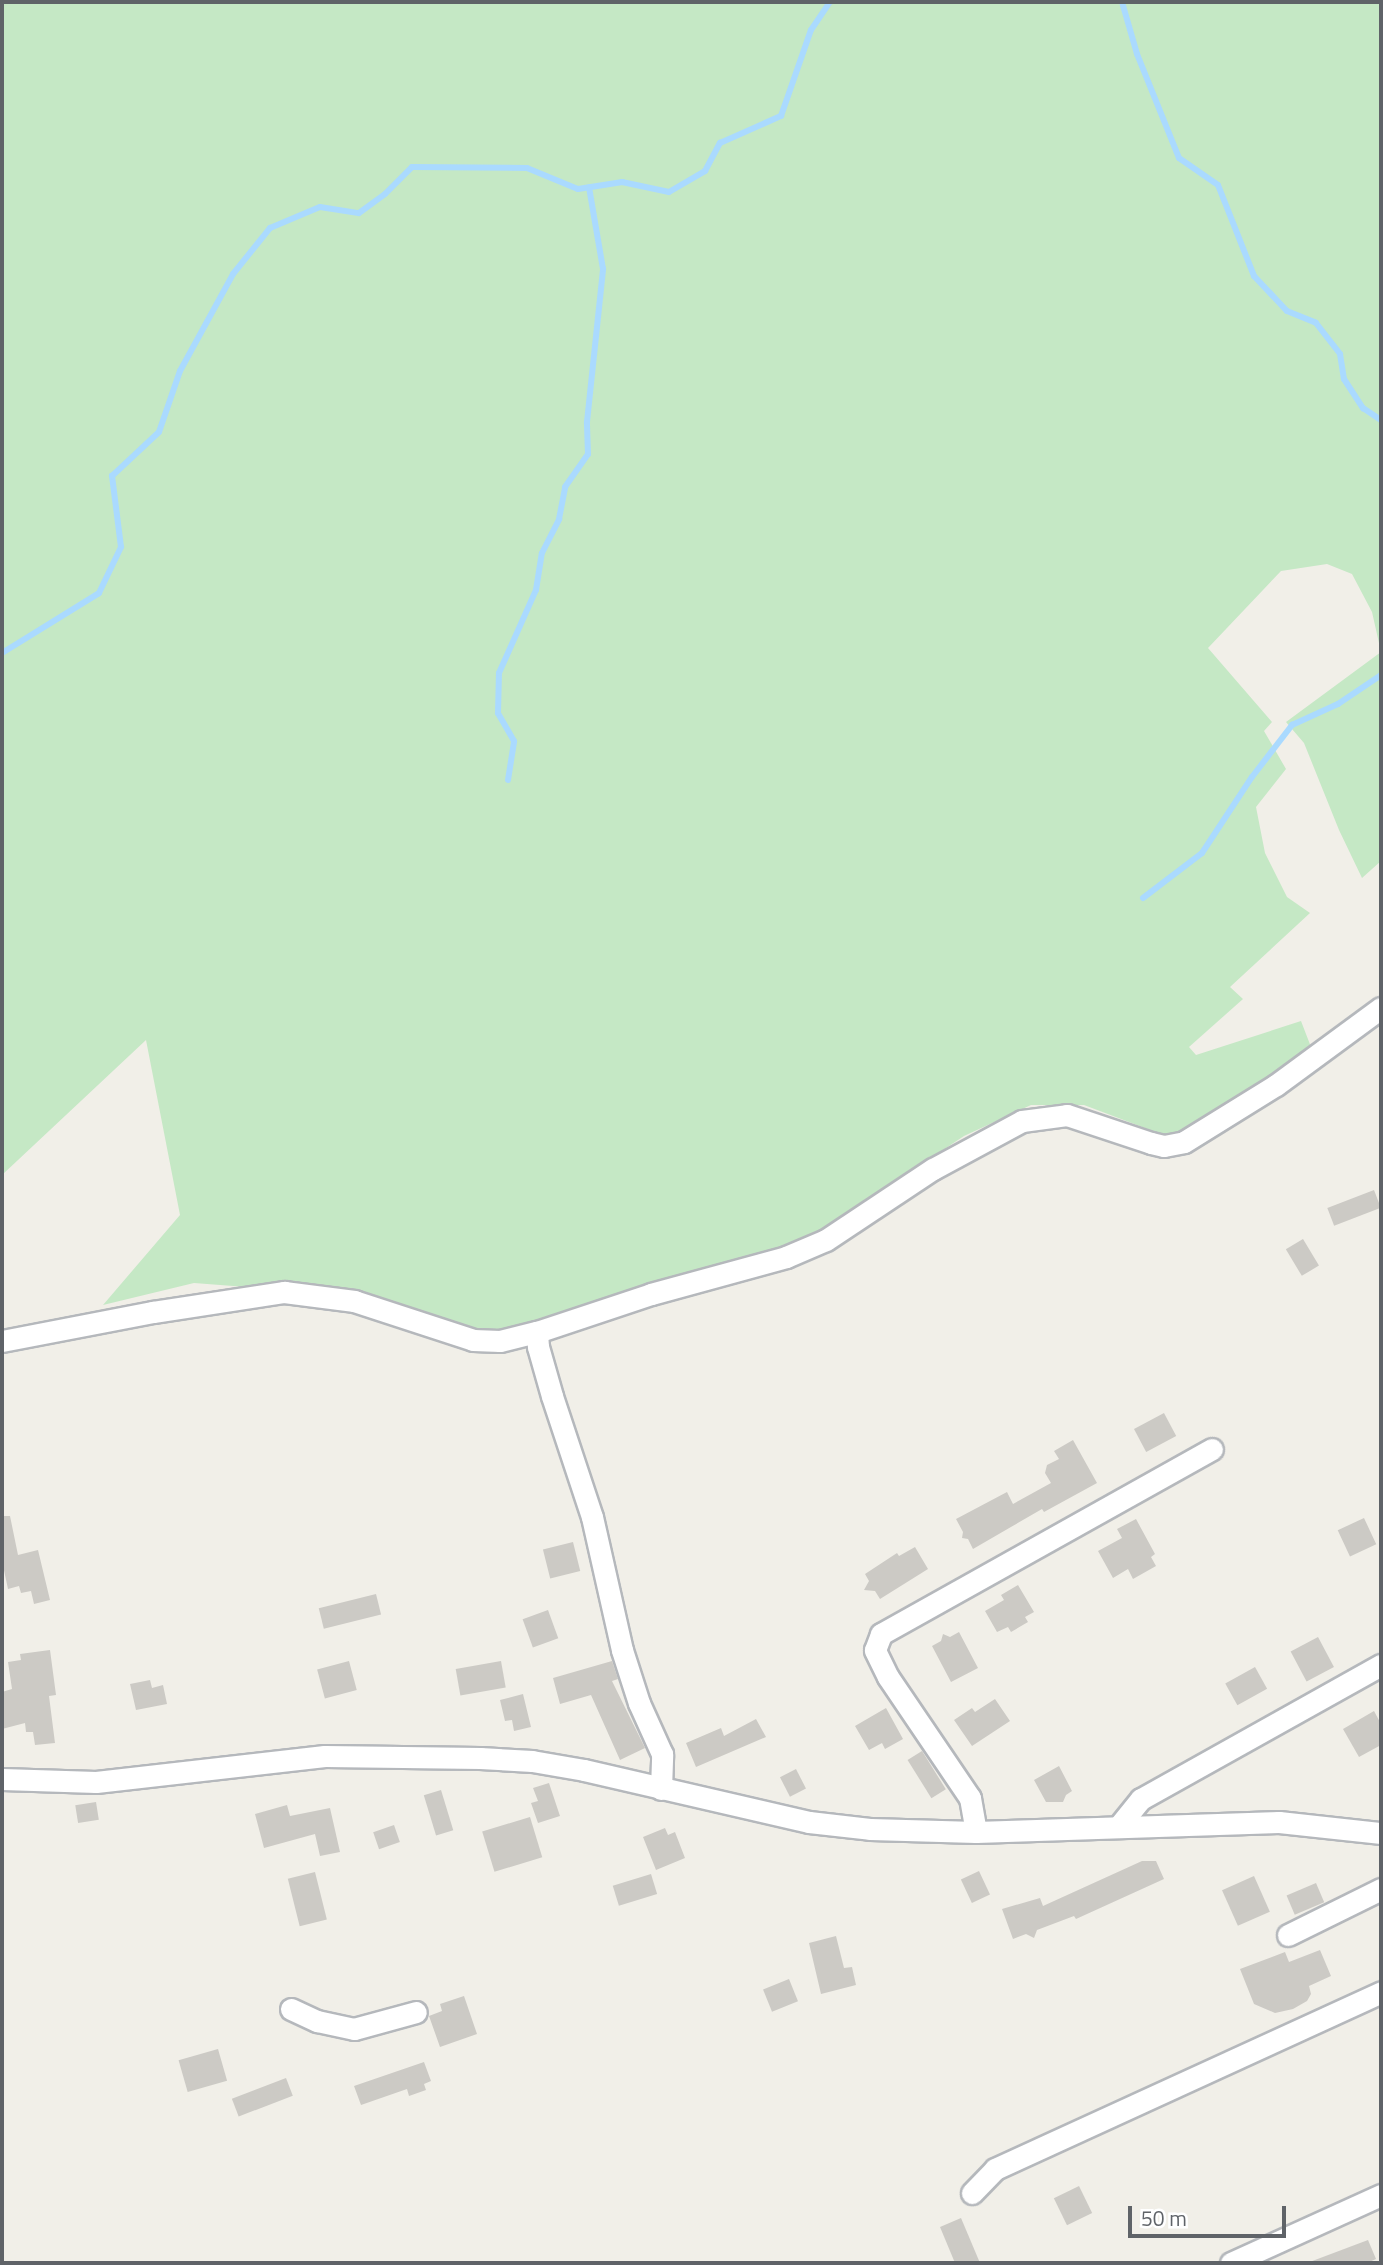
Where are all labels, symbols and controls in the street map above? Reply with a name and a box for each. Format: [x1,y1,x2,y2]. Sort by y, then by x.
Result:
scale bar [1131,2192,1288,2236]
text: 50 m [1141,2202,1187,2234]

